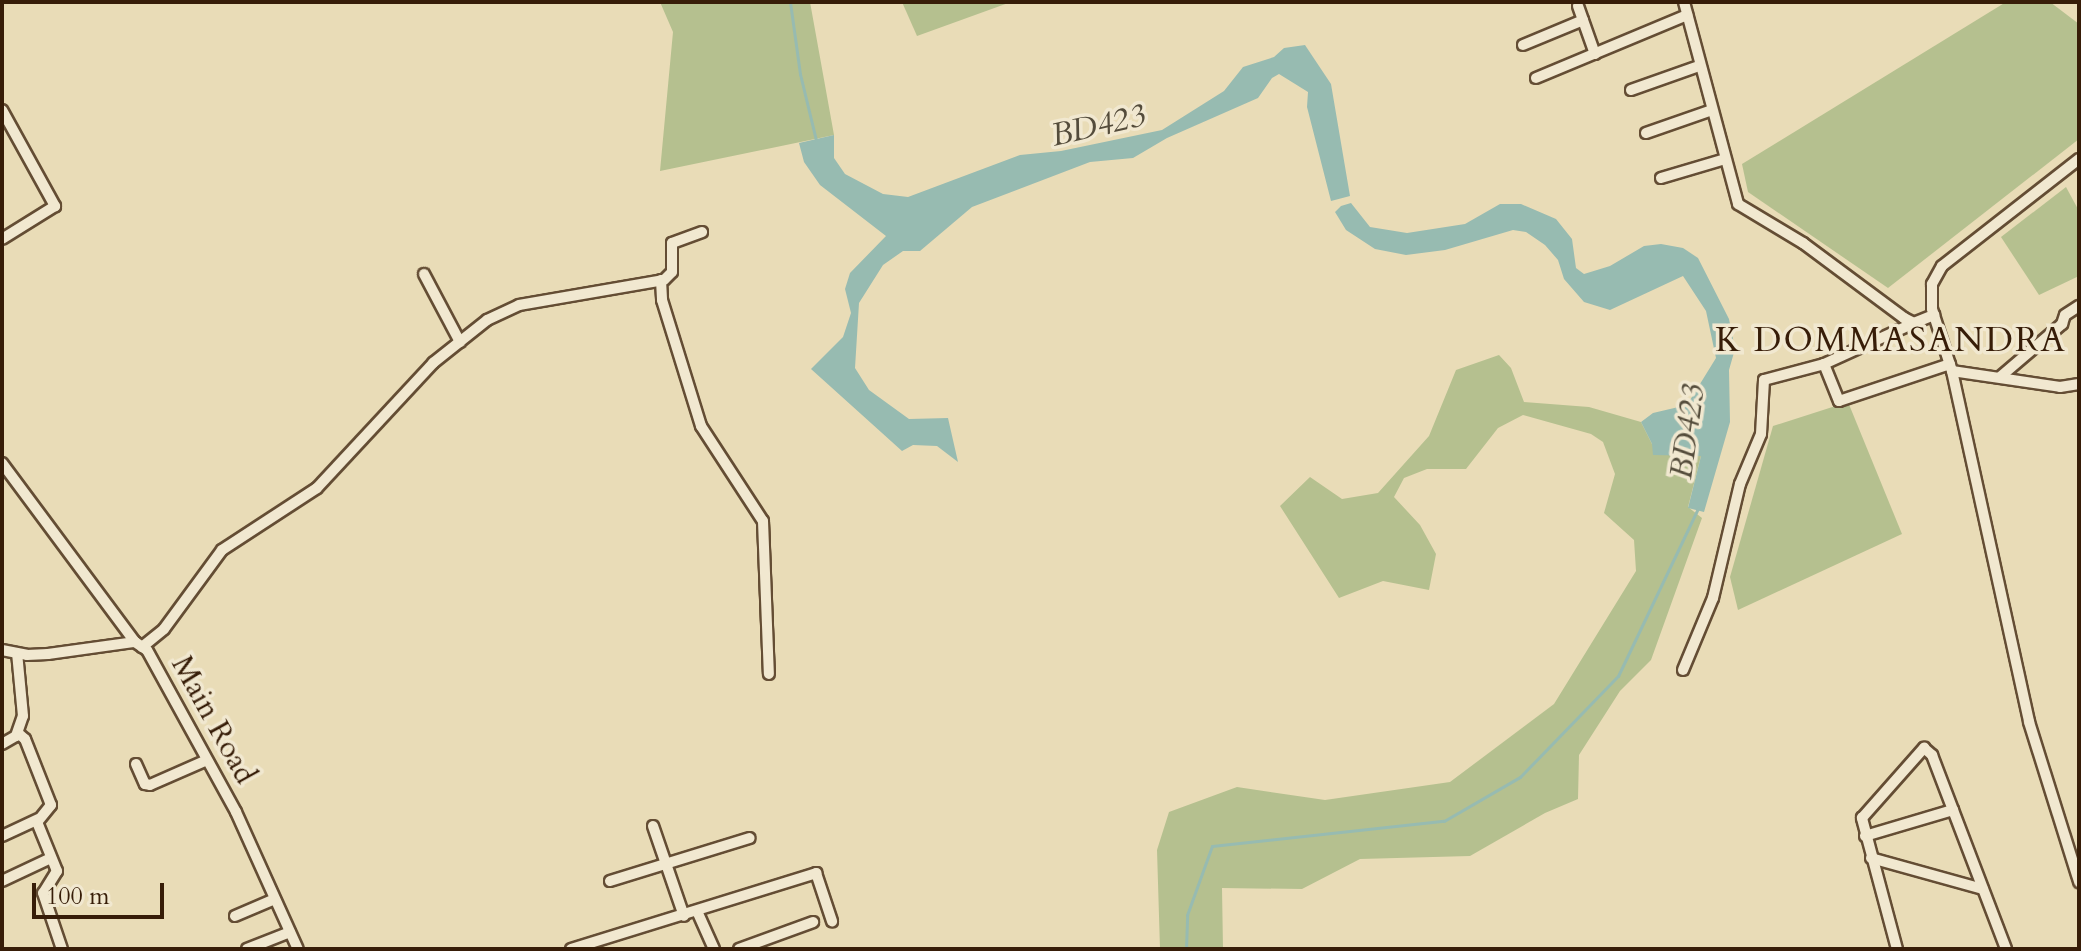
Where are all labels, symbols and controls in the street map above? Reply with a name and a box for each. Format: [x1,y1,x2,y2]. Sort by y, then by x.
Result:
water label: BD423 [1047,97,1149,155]
district label: K DOMMASANDRA [1715,321,2067,361]
water label: BD423 [1662,382,1714,482]
street label: Main Road [163,650,263,790]
scale bar [36,867,168,917]
text: 100 m [46,880,110,913]

